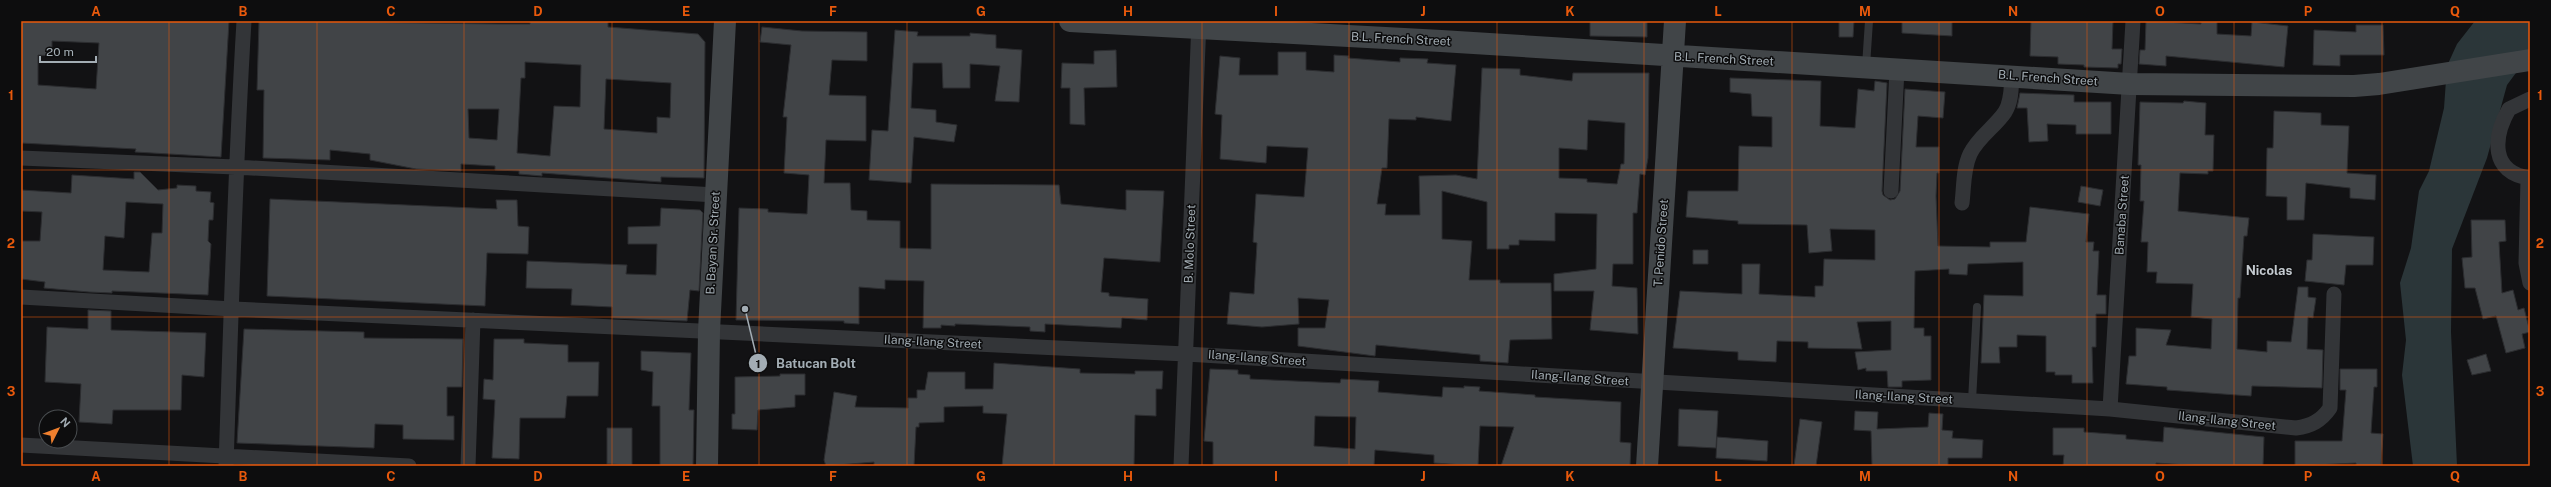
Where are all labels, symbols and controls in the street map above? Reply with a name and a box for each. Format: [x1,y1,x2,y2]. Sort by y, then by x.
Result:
text: A [91,4,101,19]
text: B [239,4,248,19]
text: C [386,4,396,19]
text: D [533,4,543,19]
text: E [682,4,690,19]
text: F [829,4,837,19]
text: G [976,4,986,19]
text: H [1123,4,1133,19]
text: I [1274,4,1278,19]
text: J [1420,4,1426,19]
text: K [1565,4,1575,19]
text: L [1714,4,1722,19]
text: M [1859,4,1871,19]
text: N [2008,4,2018,19]
text: O [2155,4,2165,19]
text: P [2304,4,2313,19]
text: Q [2450,4,2460,19]
street label: B.L. French Street [1351,29,1452,49]
scale bar [40,38,96,64]
text: 20 m [46,45,74,59]
street label: B.L. French Street [1674,49,1775,69]
street label: B.L. French Street [1998,68,2099,88]
text: 1 [8,88,14,103]
text: 1 [2537,88,2543,103]
street label: Banaba Street [2112,174,2132,255]
street label: B. Bayan Sr. Street [703,191,723,295]
street label: T. Penido Street [1651,198,1671,287]
street label: B. Molo Street [1182,204,1198,284]
text: 2 [7,236,15,251]
text: 2 [2536,236,2544,251]
district label: Nicolas [2246,263,2292,278]
street label: Ilang-Ilang Street [884,332,983,352]
street label: Ilang-Ilang Street [1208,348,1307,368]
callout: Batucan Bolt [748,351,864,376]
text: Batucan Bolt [776,356,856,371]
text: 1 [755,357,761,371]
street label: Ilang-Ilang Street [1531,368,1630,388]
text: 3 [7,384,16,399]
text: 3 [2536,384,2545,399]
street label: Ilang-Ilang Street [1855,387,1954,407]
north arrow [38,409,78,449]
street label: Ilang-Ilang Street [2178,409,2277,433]
text: N [58,415,73,430]
text: A [91,469,101,484]
text: B [239,469,248,484]
text: C [386,469,396,484]
text: D [533,469,543,484]
text: E [682,469,690,484]
text: F [829,469,837,484]
text: G [976,469,986,484]
text: H [1123,469,1133,484]
text: I [1274,469,1278,484]
text: J [1420,469,1426,484]
text: K [1565,469,1575,484]
text: L [1714,469,1722,484]
text: M [1859,469,1871,484]
text: N [2008,469,2018,484]
text: O [2155,469,2165,484]
text: P [2304,469,2313,484]
text: Q [2450,469,2460,484]

